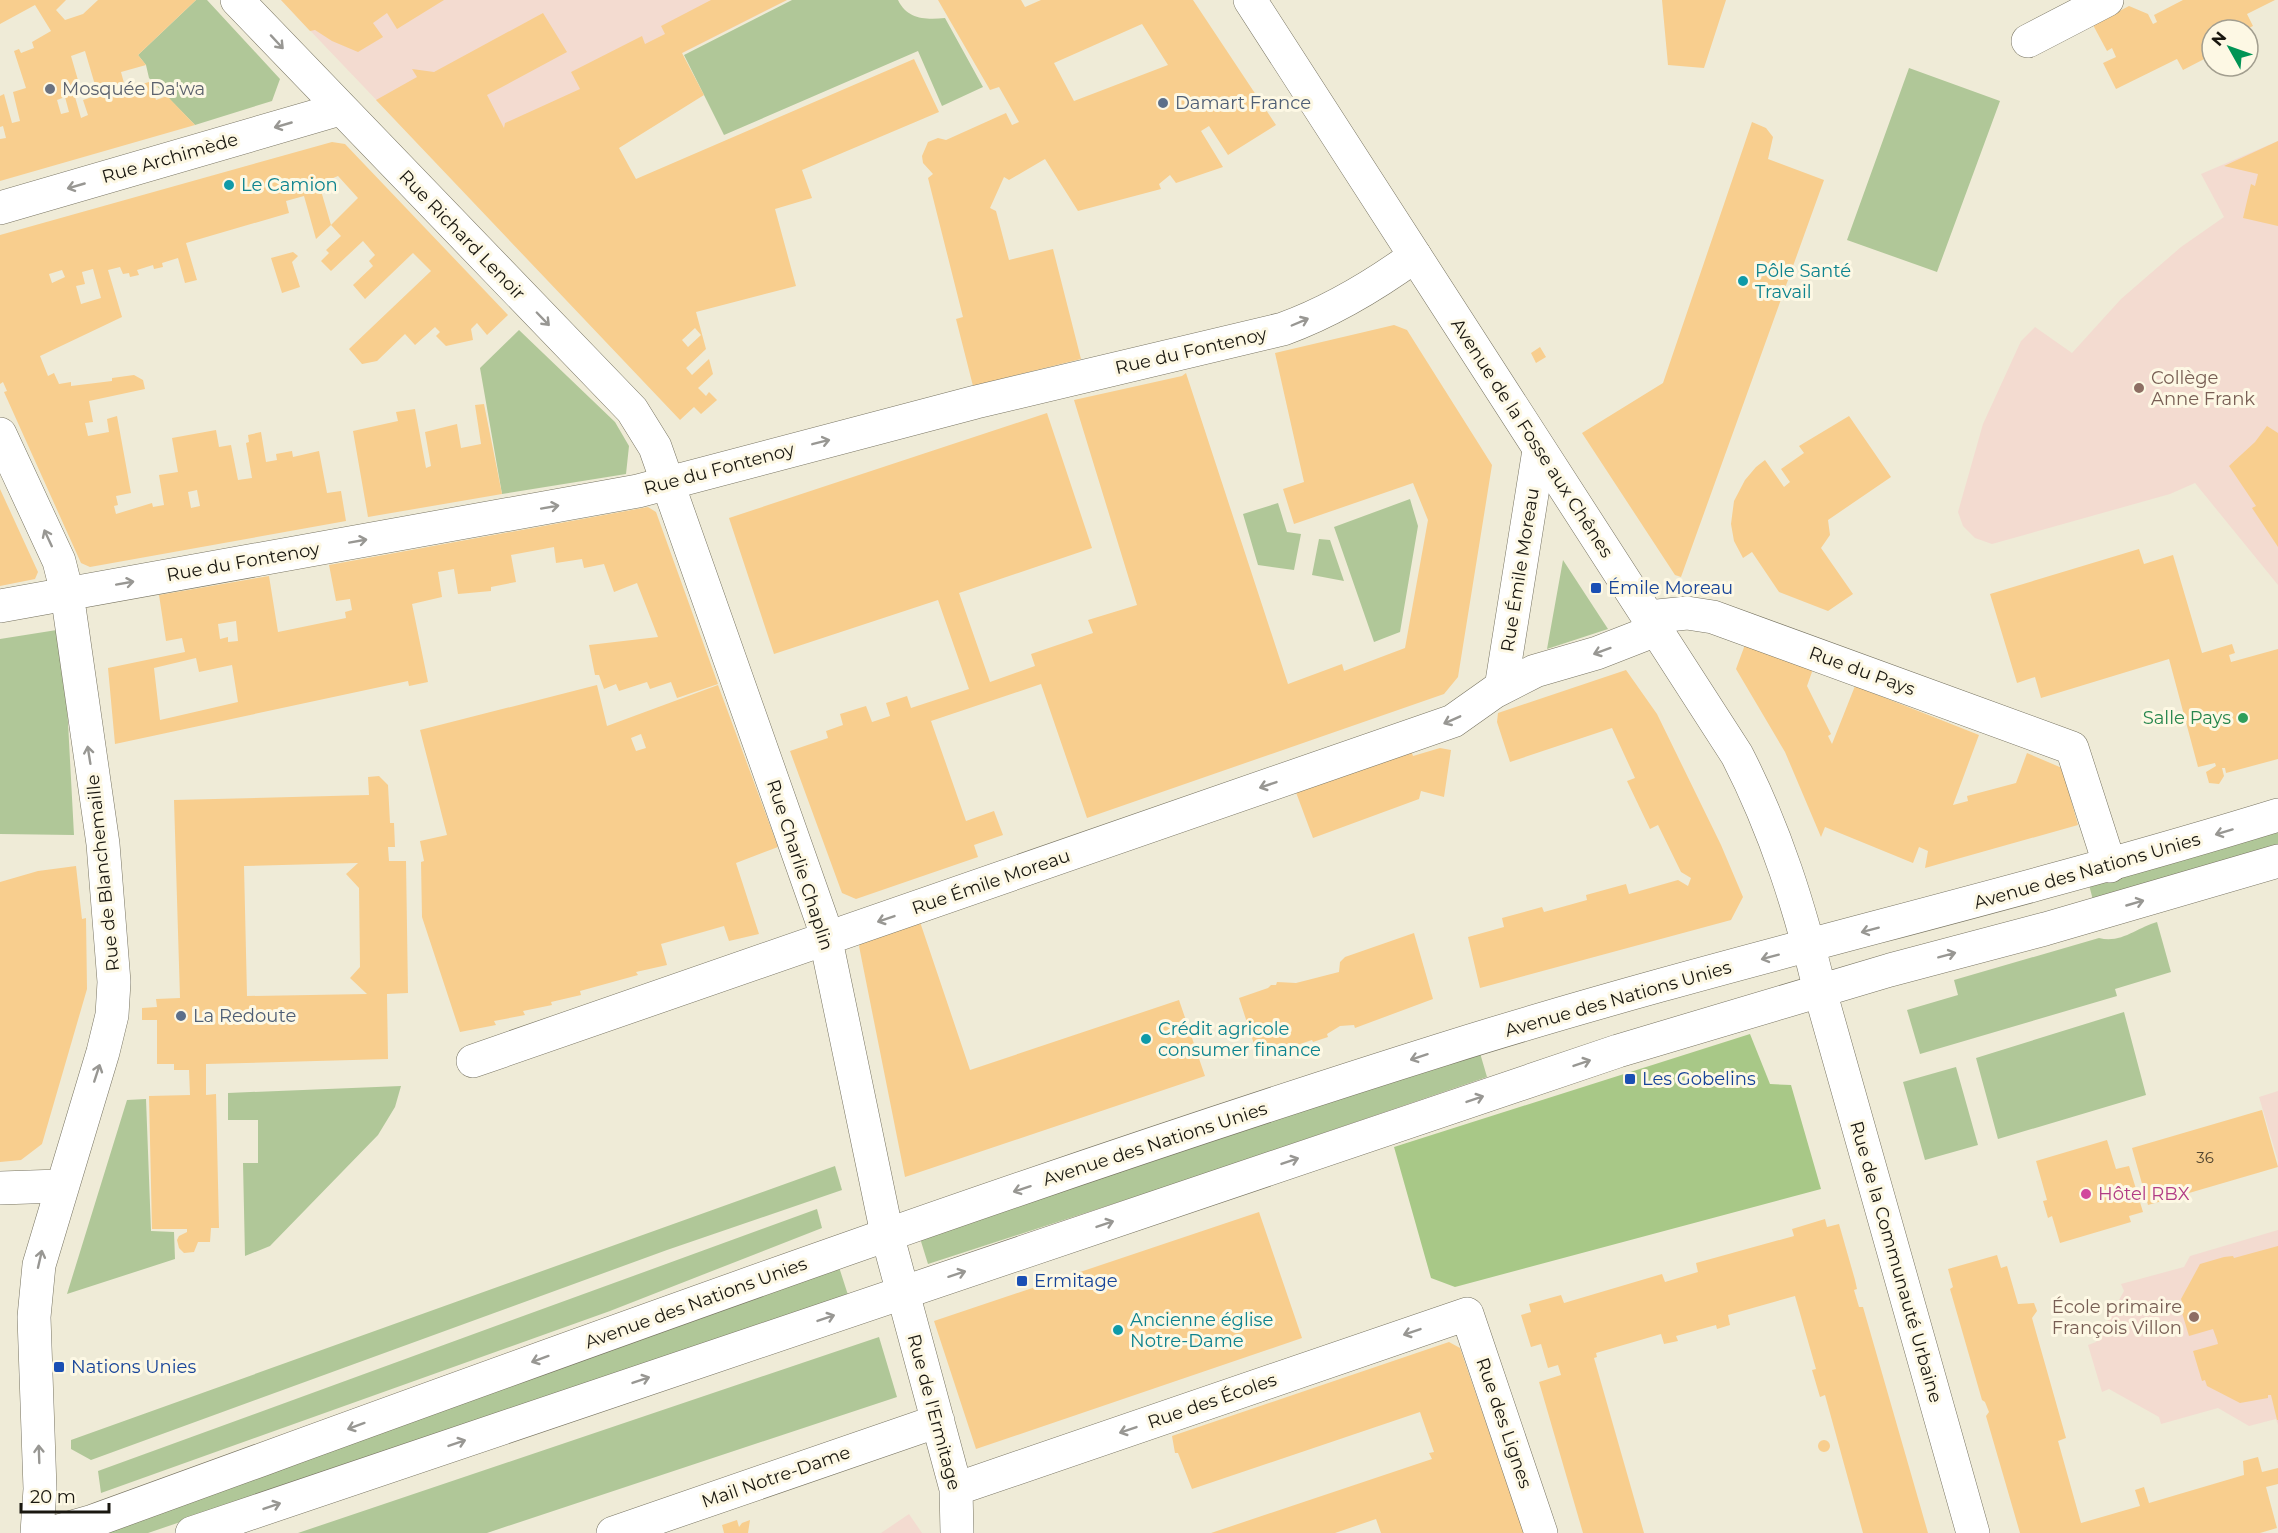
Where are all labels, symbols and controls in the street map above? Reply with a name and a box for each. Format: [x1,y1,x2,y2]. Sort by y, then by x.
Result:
north arrow [2200,18,2260,78]
text: N [2207,28,2230,50]
one-way arrow [270,35,284,50]
place label: Mosquée Da'wa [62,78,205,100]
marker: Mosquée Da'wa [43,82,57,96]
place label: Damart France [1175,92,1311,114]
marker: Damart France [1156,96,1170,110]
one-way arrow [274,120,293,131]
street label: Rue Archimède [99,128,241,188]
street label: Rue Richard Lenoir [394,165,530,305]
place label: Le Camion [241,174,338,196]
marker: Le Camion [222,178,236,192]
one-way arrow [67,181,86,192]
place label: Pôle Santé Travail [1755,260,1851,303]
marker: Pôle Santé Travail [1736,274,1750,288]
one-way arrow [536,312,551,327]
street label: Avenue de la Fosse aux Chênes [1446,314,1618,562]
one-way arrow [1291,316,1309,327]
street label: Rue du Fontenoy [1113,323,1269,379]
place label: Collège Anne Frank [2151,367,2255,410]
marker: Collège Anne Frank [2132,381,2146,395]
one-way arrow [812,436,831,447]
street label: Rue du Fontenoy [641,438,797,500]
street label: Rue Émile Moreau [1496,486,1544,654]
one-way arrow [540,501,560,512]
one-way arrow [42,529,53,547]
one-way arrow [348,535,368,546]
street label: Rue du Fontenoy [165,538,321,586]
one-way arrow [115,577,134,588]
place label: Émile Moreau [1608,577,1733,599]
marker: Émile Moreau [1589,581,1603,595]
street label: Rue du Pays [1806,642,1918,700]
one-way arrow [1593,647,1612,658]
place label: Salle Pays [2143,707,2231,729]
marker: Salle Pays [2236,711,2250,725]
one-way arrow [1444,715,1462,727]
one-way arrow [84,746,95,766]
street label: Rue de Blanchemaille [82,773,124,973]
street label: Rue Charlie Chaplin [762,777,838,953]
one-way arrow [1259,781,1278,792]
one-way arrow [2215,827,2234,838]
street label: Avenue des Nations Unies [1971,828,2203,914]
street label: Rue Émile Moreau [909,845,1073,919]
one-way arrow [2125,897,2144,908]
one-way arrow [877,914,896,925]
one-way arrow [1861,925,1880,937]
one-way arrow [1937,948,1956,960]
one-way arrow [1761,952,1780,963]
street label: Avenue des Nations Unies [1502,956,1734,1042]
place label: La Redoute [193,1005,296,1027]
marker: La Redoute [174,1009,188,1023]
place label: Crédit agricole consumer finance [1158,1018,1321,1061]
marker: Crédit agricole consumer finance [1139,1032,1153,1046]
one-way arrow [1410,1052,1429,1063]
one-way arrow [1572,1056,1591,1067]
one-way arrow [92,1064,103,1083]
place label: Les Gobelins [1642,1068,1756,1090]
marker: Les Gobelins [1623,1072,1637,1086]
one-way arrow [1465,1093,1484,1104]
street label: Avenue des Nations Unies [1040,1097,1270,1191]
street label: Rue de la Communauté Urbaine [1845,1119,1947,1406]
house number: 36 [2196,1148,2214,1167]
one-way arrow [1280,1155,1299,1166]
place label: Hôtel RBX [2098,1183,2190,1205]
one-way arrow [1013,1184,1032,1195]
marker: Hôtel RBX [2079,1187,2093,1201]
one-way arrow [1095,1217,1114,1228]
one-way arrow [35,1250,47,1269]
street label: Avenue des Nations Unies [582,1252,810,1353]
one-way arrow [947,1267,966,1278]
place label: Ermitage [1034,1270,1118,1292]
marker: Ermitage [1015,1274,1029,1288]
place label: École primaire François Villon [2052,1296,2182,1339]
place label: Ancienne église Notre-Dame [1130,1309,1273,1352]
marker: École primaire François Villon [2187,1310,2201,1324]
one-way arrow [816,1311,835,1322]
marker: Ancienne église Notre-Dame [1111,1323,1125,1337]
one-way arrow [1403,1328,1422,1339]
street label: Rue de l'Ermitage [903,1332,965,1493]
one-way arrow [531,1355,549,1366]
street label: Rue des Lignes [1471,1355,1537,1491]
place label: Nations Unies [71,1356,196,1378]
marker: Nations Unies [52,1360,66,1374]
street label: Rue des Écoles [1145,1369,1280,1433]
one-way arrow [631,1374,650,1385]
one-way arrow [347,1421,366,1432]
one-way arrow [1119,1425,1138,1436]
one-way arrow [447,1436,465,1447]
street label: Mail Notre-Dame [699,1441,853,1513]
one-way arrow [33,1444,44,1464]
scale bar [21,1476,110,1514]
text: 20 m [30,1486,76,1508]
one-way arrow [262,1499,281,1510]

